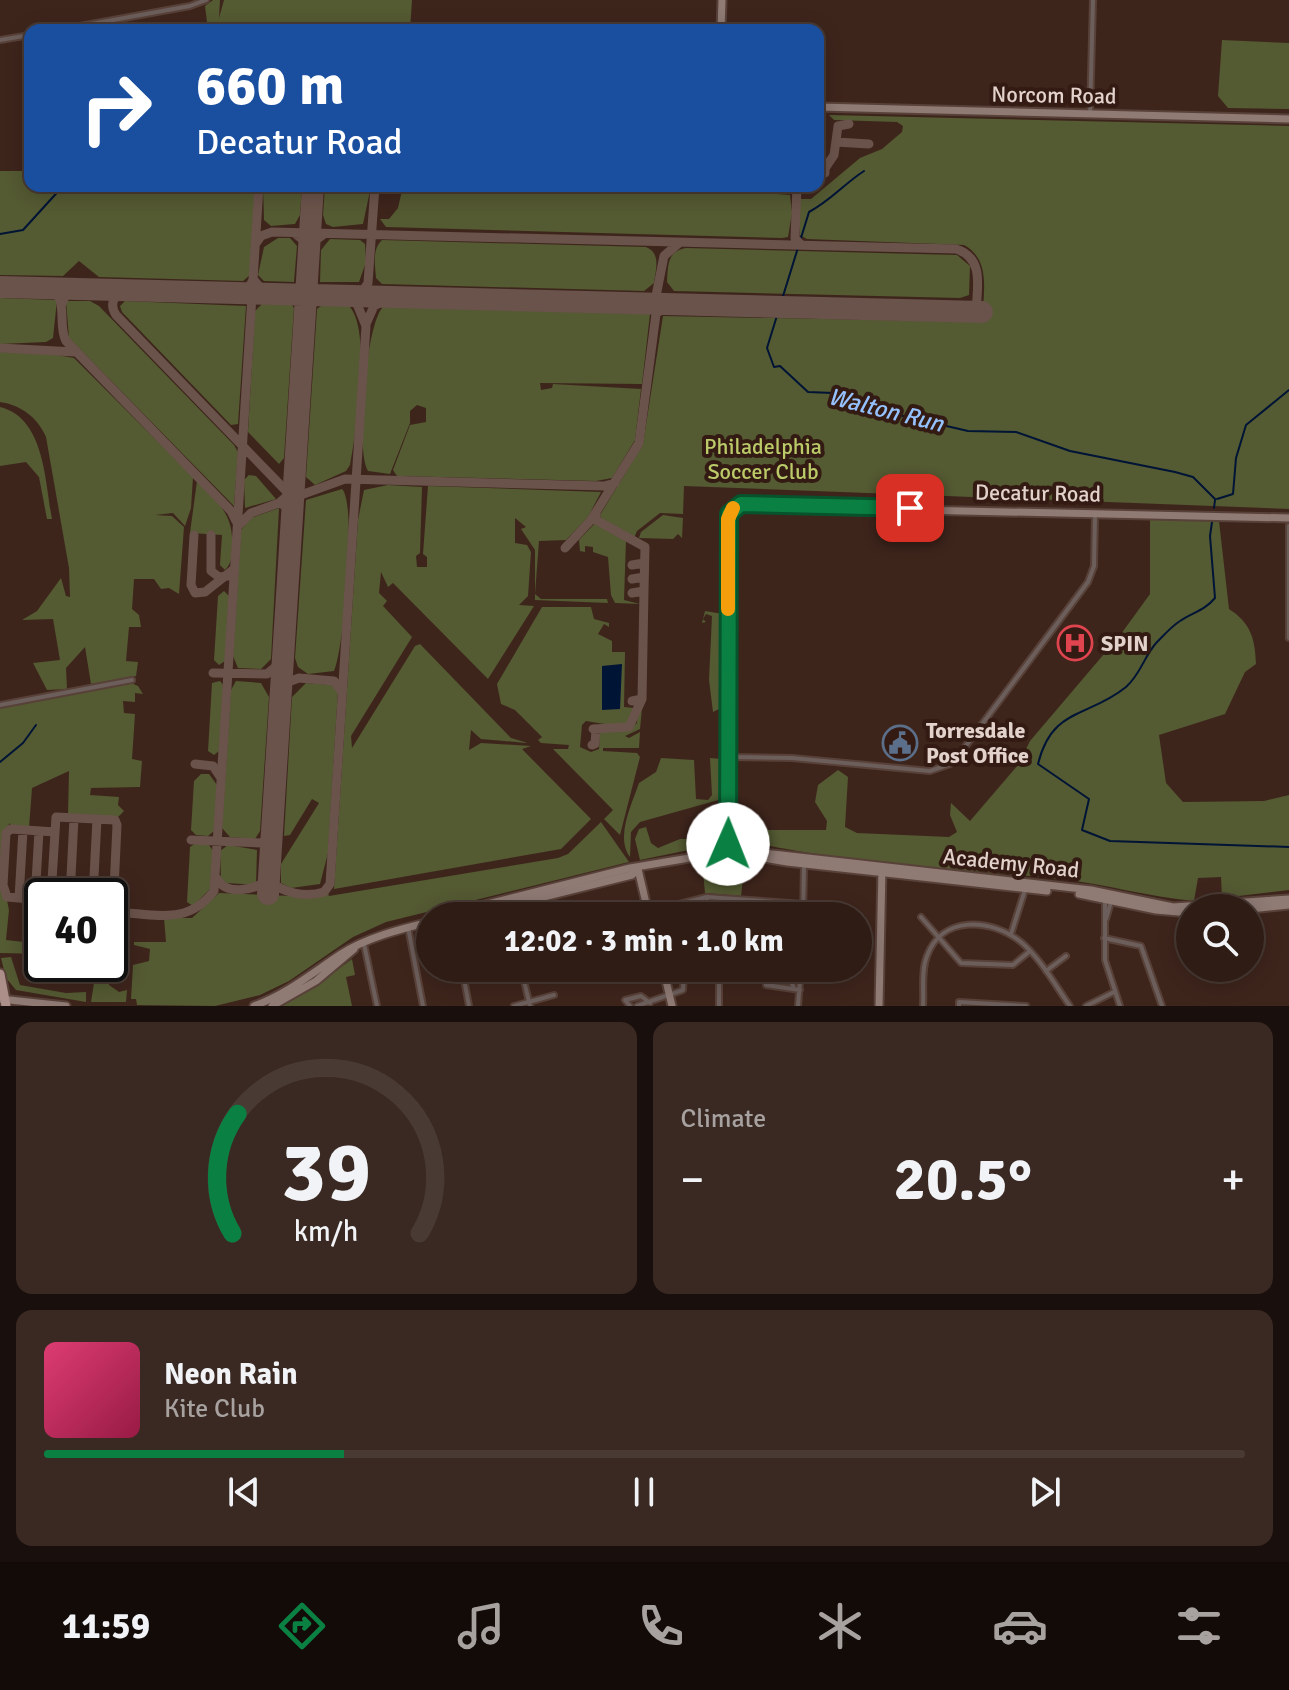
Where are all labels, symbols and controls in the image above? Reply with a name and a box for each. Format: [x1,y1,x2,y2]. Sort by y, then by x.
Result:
text: 660 m [196,51,344,120]
icon: right [64,56,168,160]
street label: Norcom Road [991,80,1117,110]
text: Decatur Road [196,120,403,165]
water label: Walton Run [825,381,948,439]
park label: Philadelphia Soccer Club [704,433,822,485]
pin [876,474,944,542]
street label: Decatur Road [975,478,1101,508]
icon: arrive [888,486,932,530]
hospital icon: SPIN [1056,624,1094,662]
place label: SPIN [1101,630,1148,657]
place label: Torresdale Post Office [926,717,1029,769]
public building icon: Torresdale Post Office [881,724,919,762]
position arrow [686,802,770,886]
street label: Academy Road [942,842,1080,884]
speed limit sign: 40 [24,878,128,982]
map controls [1176,894,1264,982]
button: search [1176,894,1264,982]
text: 12:02 · 3 min · 1.0 km [504,923,784,960]
text: Climate [681,1103,766,1135]
text: 39 [281,1122,371,1224]
text: 20.5° [894,1143,1032,1217]
text: − [681,1153,704,1207]
text: + [1221,1153,1245,1207]
text: km/h [294,1214,359,1249]
text: Neon Rain [164,1356,298,1393]
text: Kite Club [164,1393,265,1425]
icon: previous [222,1470,266,1514]
icon: pause [622,1470,666,1514]
icon: next [1023,1470,1067,1514]
icon: directions [274,1598,330,1654]
icon: music [453,1598,509,1654]
icon: phone [633,1598,689,1654]
icon: climate [812,1598,868,1654]
icon: car [992,1598,1048,1654]
icon: filters [1171,1598,1227,1654]
text: 11:59 [62,1604,150,1649]

